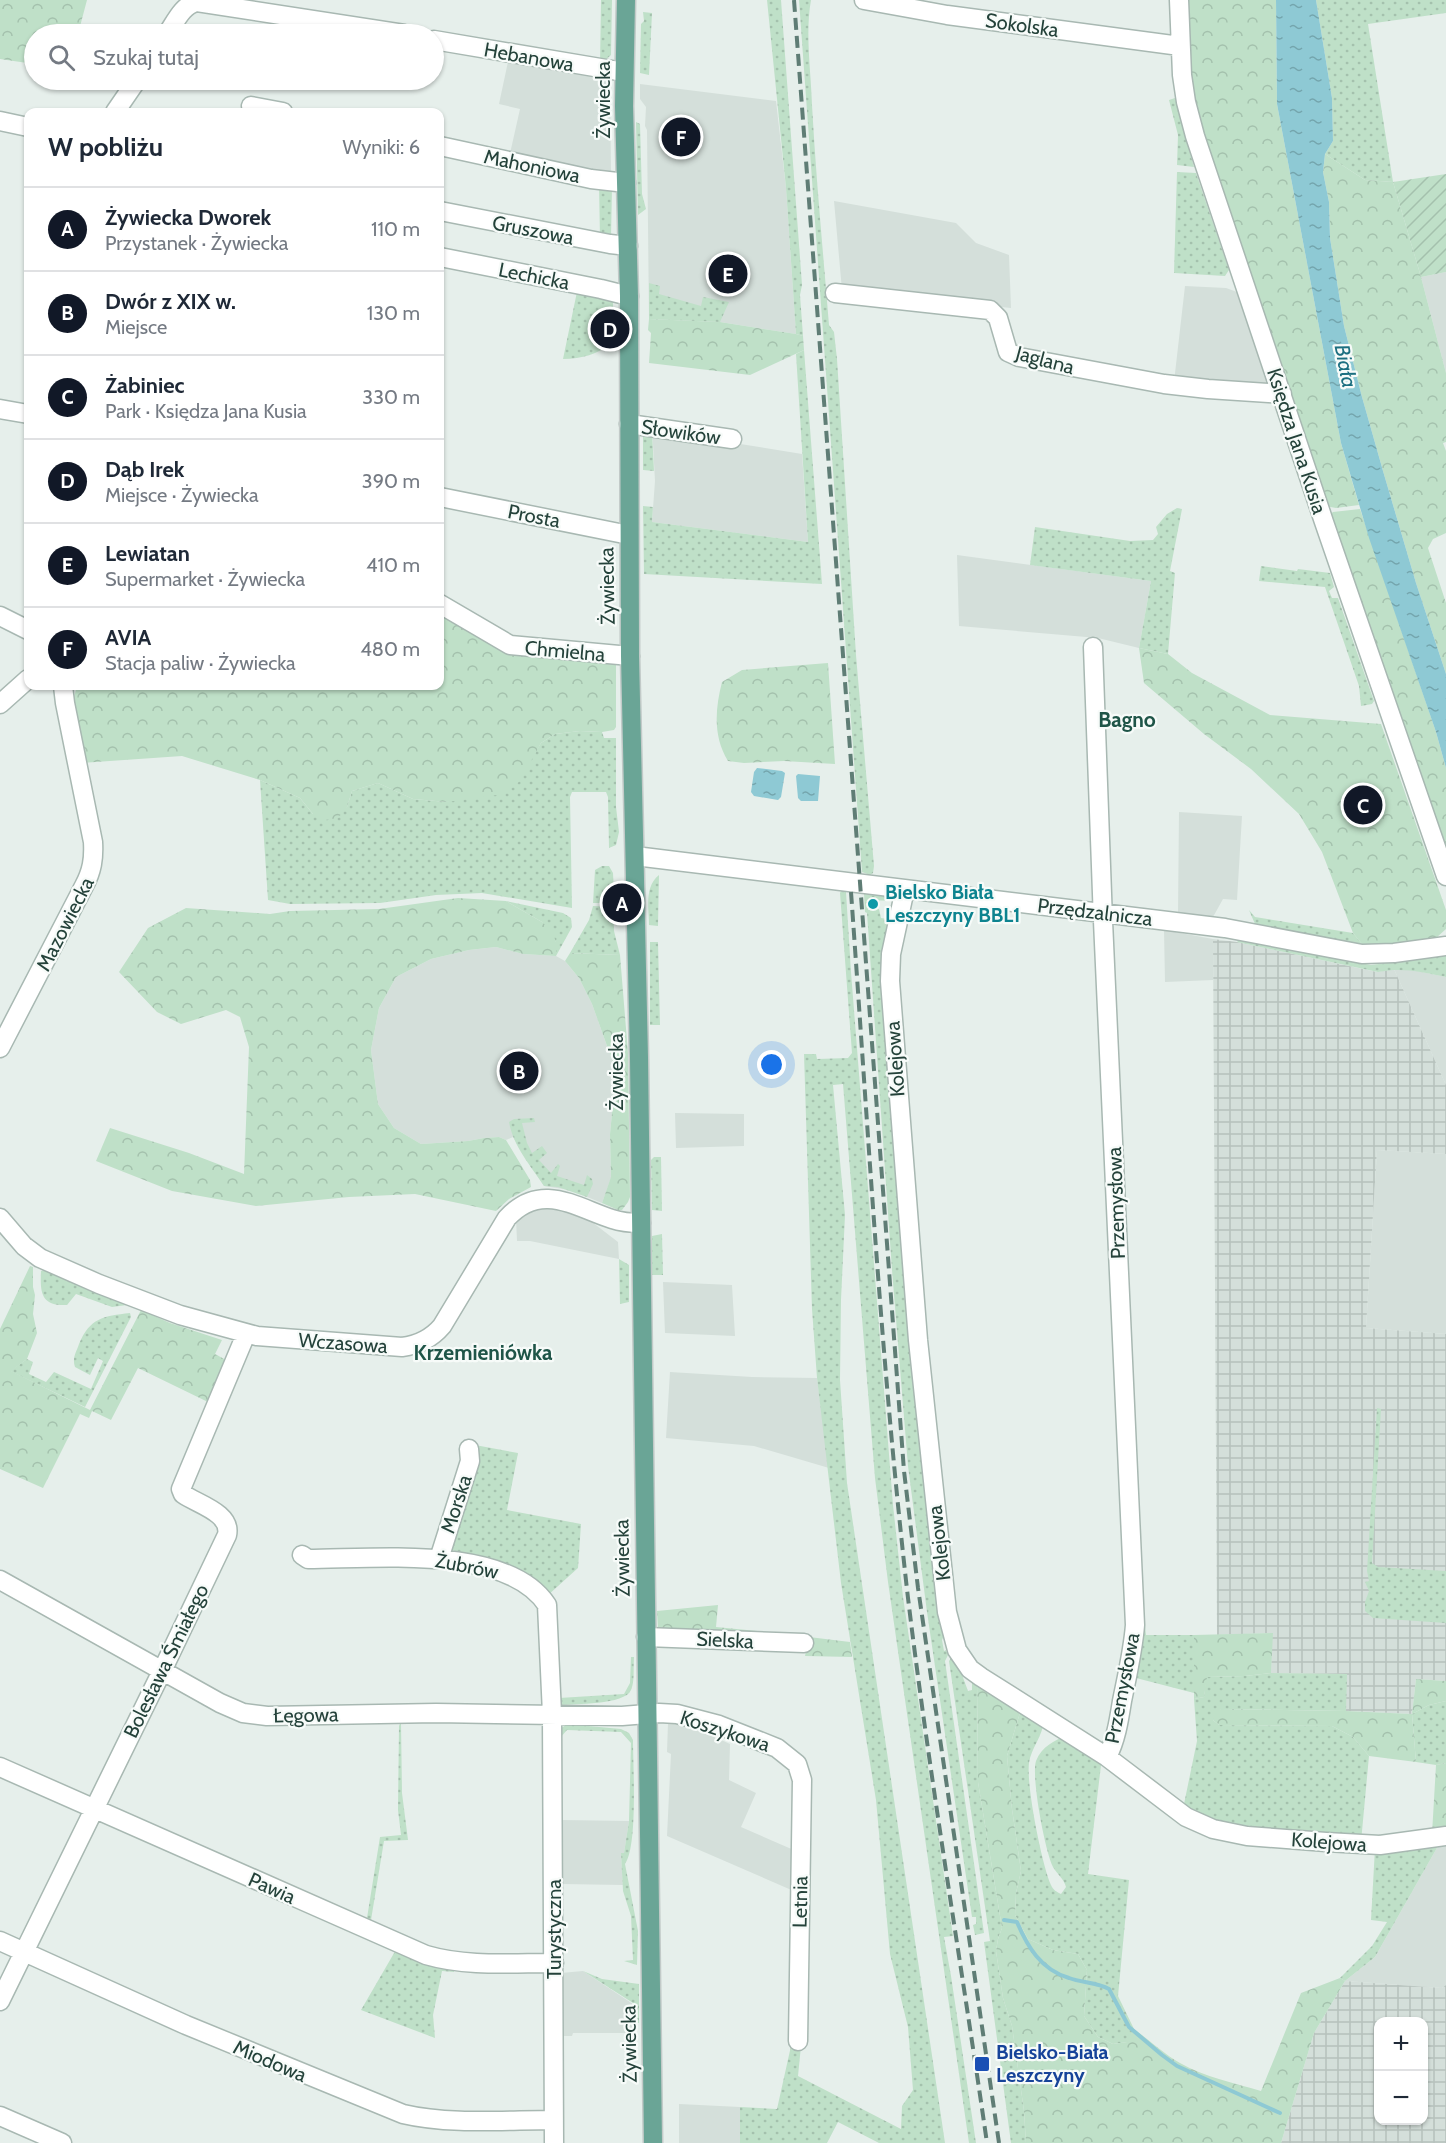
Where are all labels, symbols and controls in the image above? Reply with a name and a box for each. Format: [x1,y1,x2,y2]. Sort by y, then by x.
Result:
street label: Sokolska [984,8,1061,42]
search box [24,24,444,90]
street label: Hebanowa [482,37,576,77]
icon: search [45,41,78,74]
text: Szukaj tutaj [93,44,199,71]
street label: Żywiecka [591,61,615,139]
pin: F [662,114,700,160]
text: W pobliżu [48,131,163,163]
text: Wyniki: 6 [343,135,420,159]
street label: Mahoniowa [482,144,583,188]
text: Żywiecka Dworek [105,204,271,231]
street label: Gruszowa [490,210,576,250]
text: A [61,217,74,241]
text: 110 m [371,217,420,241]
text: Przystanek · Żywiecka [105,231,288,255]
pin: E [708,252,748,296]
street label: Lechicka [496,257,572,295]
text: Dwór z XIX w. [105,288,236,315]
text: B [61,301,74,325]
text: 130 m [367,301,420,325]
pin: D [590,306,630,352]
text: Miejsce [105,315,167,339]
street label: Jaglana [1012,340,1077,379]
water label: Biała [1330,342,1362,390]
street label: Księdza Jana Kusia [1262,365,1332,517]
text: Żabiniec [105,372,185,399]
text: C [61,385,74,409]
text: 330 m [362,385,420,409]
text: Park · Księdza Jana Kusia [105,399,307,423]
street label: Słowików [640,415,723,450]
text: Dąb Irek [105,456,184,483]
text: D [60,469,75,493]
text: 390 m [362,469,420,493]
text: Miejsce · Żywiecka [105,483,259,507]
street label: Prosta [506,499,563,533]
text: Lewiatan [105,540,190,567]
street label: Żywiecka [594,547,620,625]
text: E [62,553,73,577]
text: 410 m [366,553,420,577]
text: Supermarket · Żywiecka [105,567,305,591]
text: AVIA [105,624,151,651]
street label: Chmielna [524,636,607,667]
text: F [62,637,73,661]
text: 480 m [360,637,420,661]
text: Stacja paliw · Żywiecka [105,651,296,675]
district label: Bagno [1098,707,1156,732]
pin: C [1344,782,1382,828]
street label: Mazowiecka [31,873,99,975]
pin: A [602,880,642,926]
place label: Bielsko Biała Leszczyny BBL1 [885,880,1020,927]
street label: Przędzalnicza [1036,893,1154,931]
marker: Bielsko Biała Leszczyny BBL1 [866,897,880,911]
street label: Kolejowa [880,1020,910,1098]
street label: Żywiecka [604,1033,628,1111]
pin: B [500,1048,538,1094]
your location [757,1050,786,1079]
street label: Przemysłowa [1102,1146,1130,1260]
street label: Wczasowa [298,1328,389,1358]
district label: Krzemieniówka [413,1340,553,1365]
street label: Morska [435,1471,477,1536]
street label: Kolejowa [922,1504,956,1582]
street label: Żywiecka [609,1519,635,1597]
street label: Żubrów [433,1548,501,1584]
street label: Bolesława Śmiałego [118,1580,214,1742]
street label: Sielska [696,1627,755,1654]
street label: Przemysłowa [1100,1630,1145,1745]
street label: Łęgowa [273,1702,339,1728]
street label: Koszykowa [677,1705,773,1757]
street label: Kolejowa [1290,1827,1368,1857]
street label: Pawia [245,1867,300,1909]
street label: Letnia [788,1875,812,1928]
street label: Turystyczna [542,1879,566,1979]
street label: Żywiecka [616,2005,642,2083]
map controls [1374,2017,1428,2125]
button: + [1374,2017,1428,2071]
street label: Miodowa [230,2035,311,2087]
place label: Bielsko-Biała Leszczyny [996,2040,1109,2087]
marker: Bielsko-Biała Leszczyny [973,2055,991,2073]
button: − [1374,2071,1428,2125]

